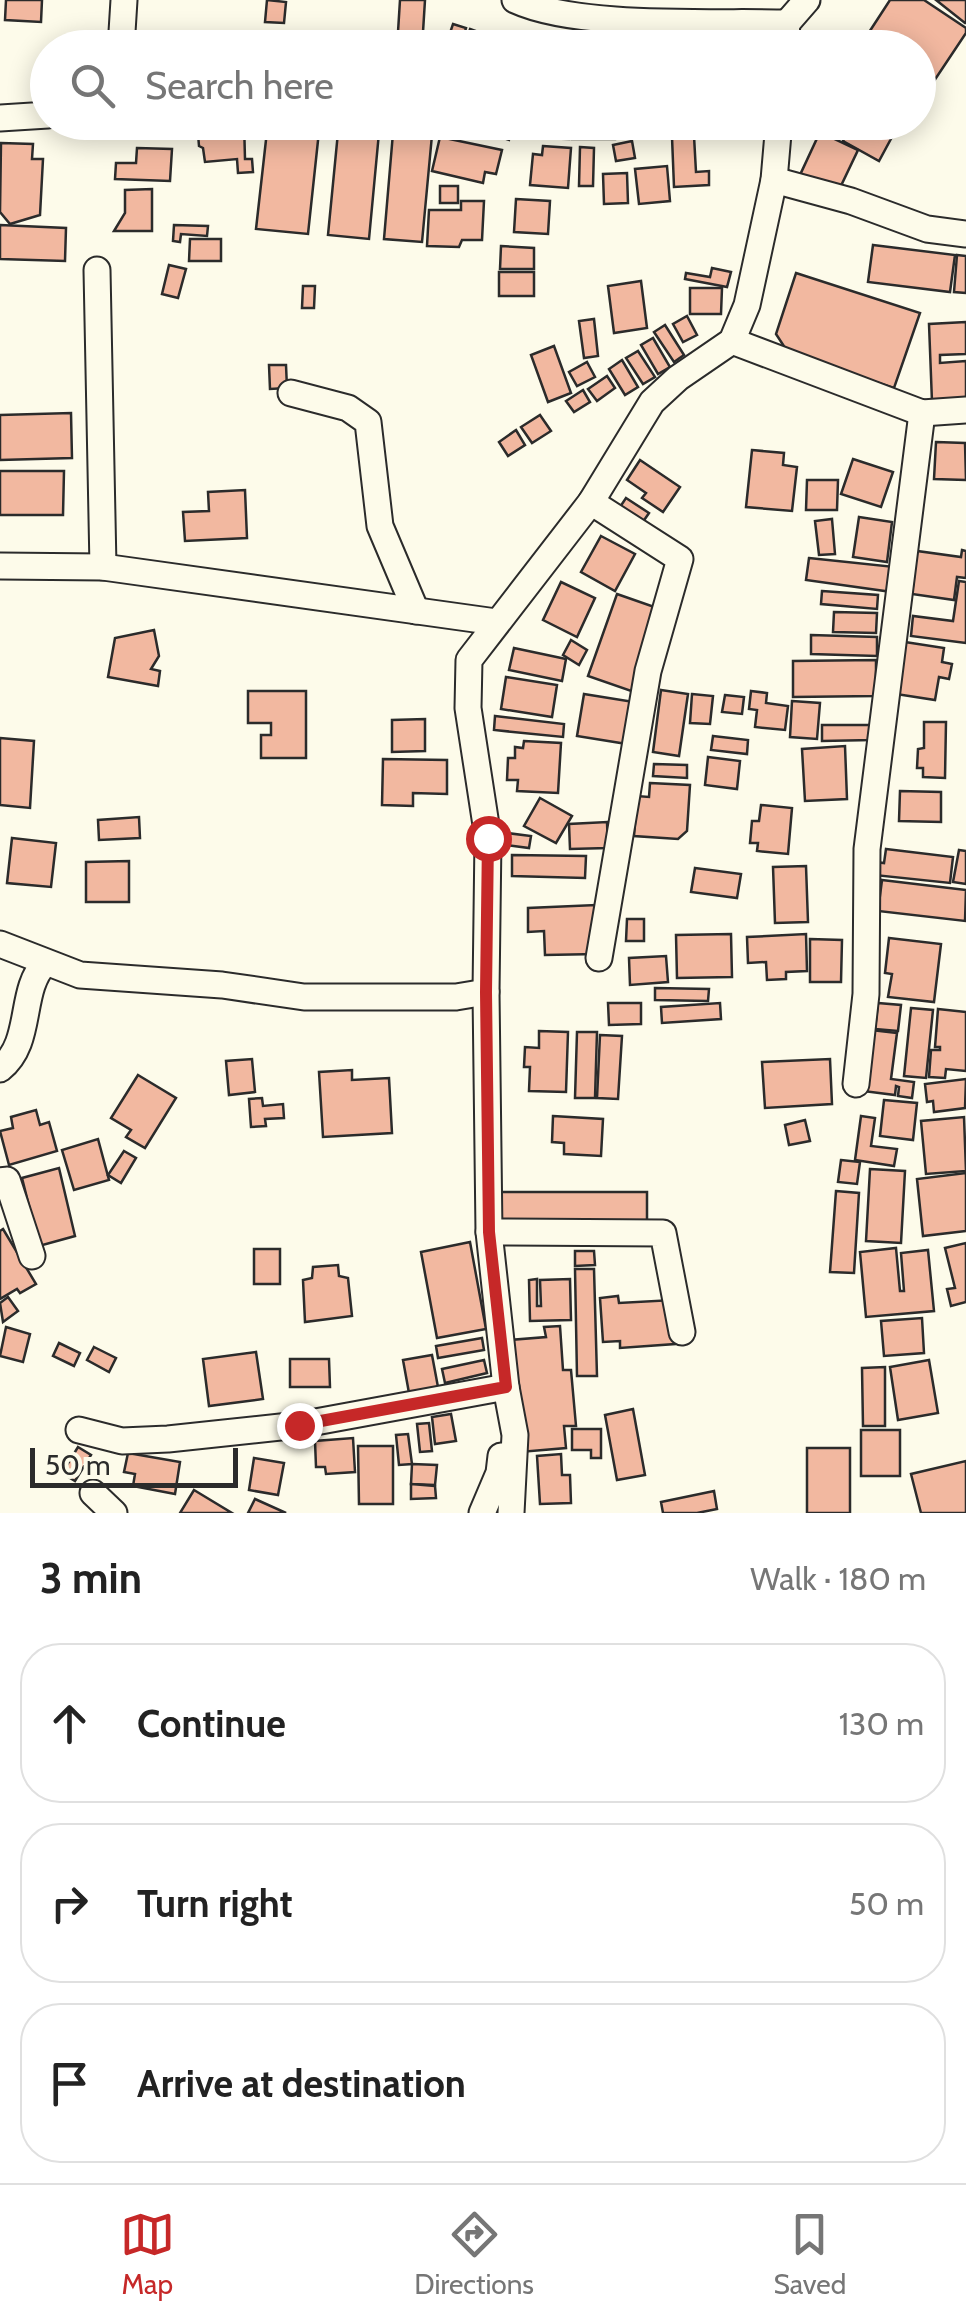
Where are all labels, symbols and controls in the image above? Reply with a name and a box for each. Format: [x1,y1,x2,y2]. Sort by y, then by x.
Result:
search box [30,30,936,140]
icon: search [65,58,120,113]
text: Search here [145,62,334,109]
route start [466,816,512,862]
route end [277,1403,323,1449]
scale bar [30,1443,238,1488]
text: 50 m [45,1448,111,1482]
text: 3 min [40,1552,142,1604]
text: Walk · 180 m [750,1559,926,1598]
icon: ahead [42,1696,97,1751]
text: Continue [137,1700,286,1747]
text: 130 m [839,1704,924,1743]
icon: right [42,1876,97,1931]
text: Turn right [137,1880,293,1927]
text: 50 m [849,1884,924,1923]
icon: arrive [42,2056,97,2111]
text: Arrive at destination [137,2060,466,2107]
tab: Map [120,2207,175,2301]
tab: Directions [414,2207,534,2301]
tab: Saved [774,2207,846,2301]

